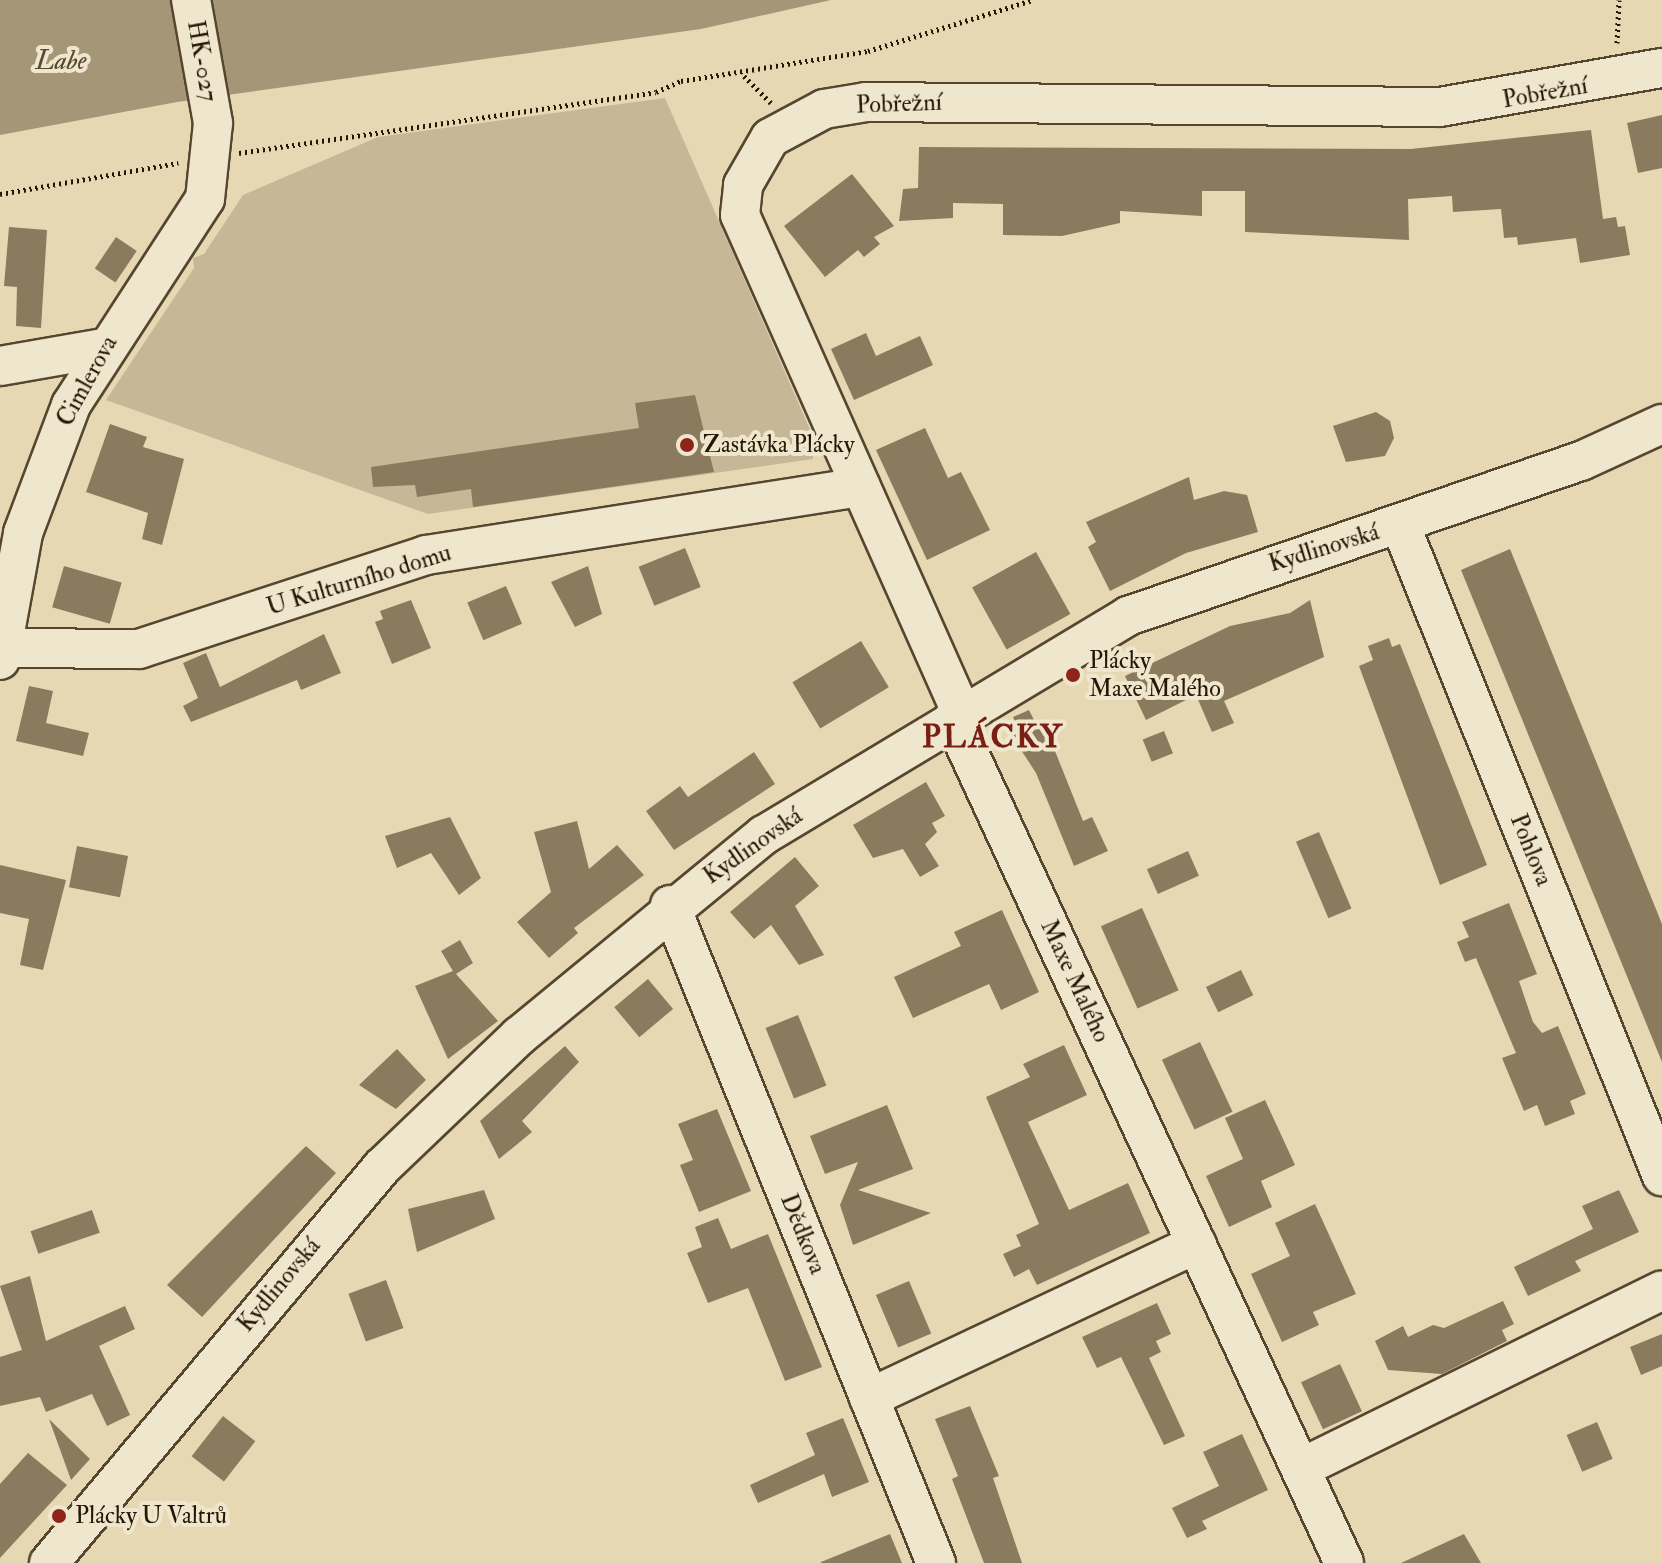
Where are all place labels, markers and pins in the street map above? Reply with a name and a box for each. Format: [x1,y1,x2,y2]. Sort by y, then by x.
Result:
place label: Zastávka Plácky [703,431,855,459]
marker: Zastávka Plácky [678,436,696,454]
place label: Plácky Maxe Malého [1089,647,1221,703]
marker: Plácky Maxe Malého [1064,666,1082,684]
place label: Plácky U Valtrů [75,1502,227,1530]
marker: Plácky U Valtrů [50,1507,68,1525]

